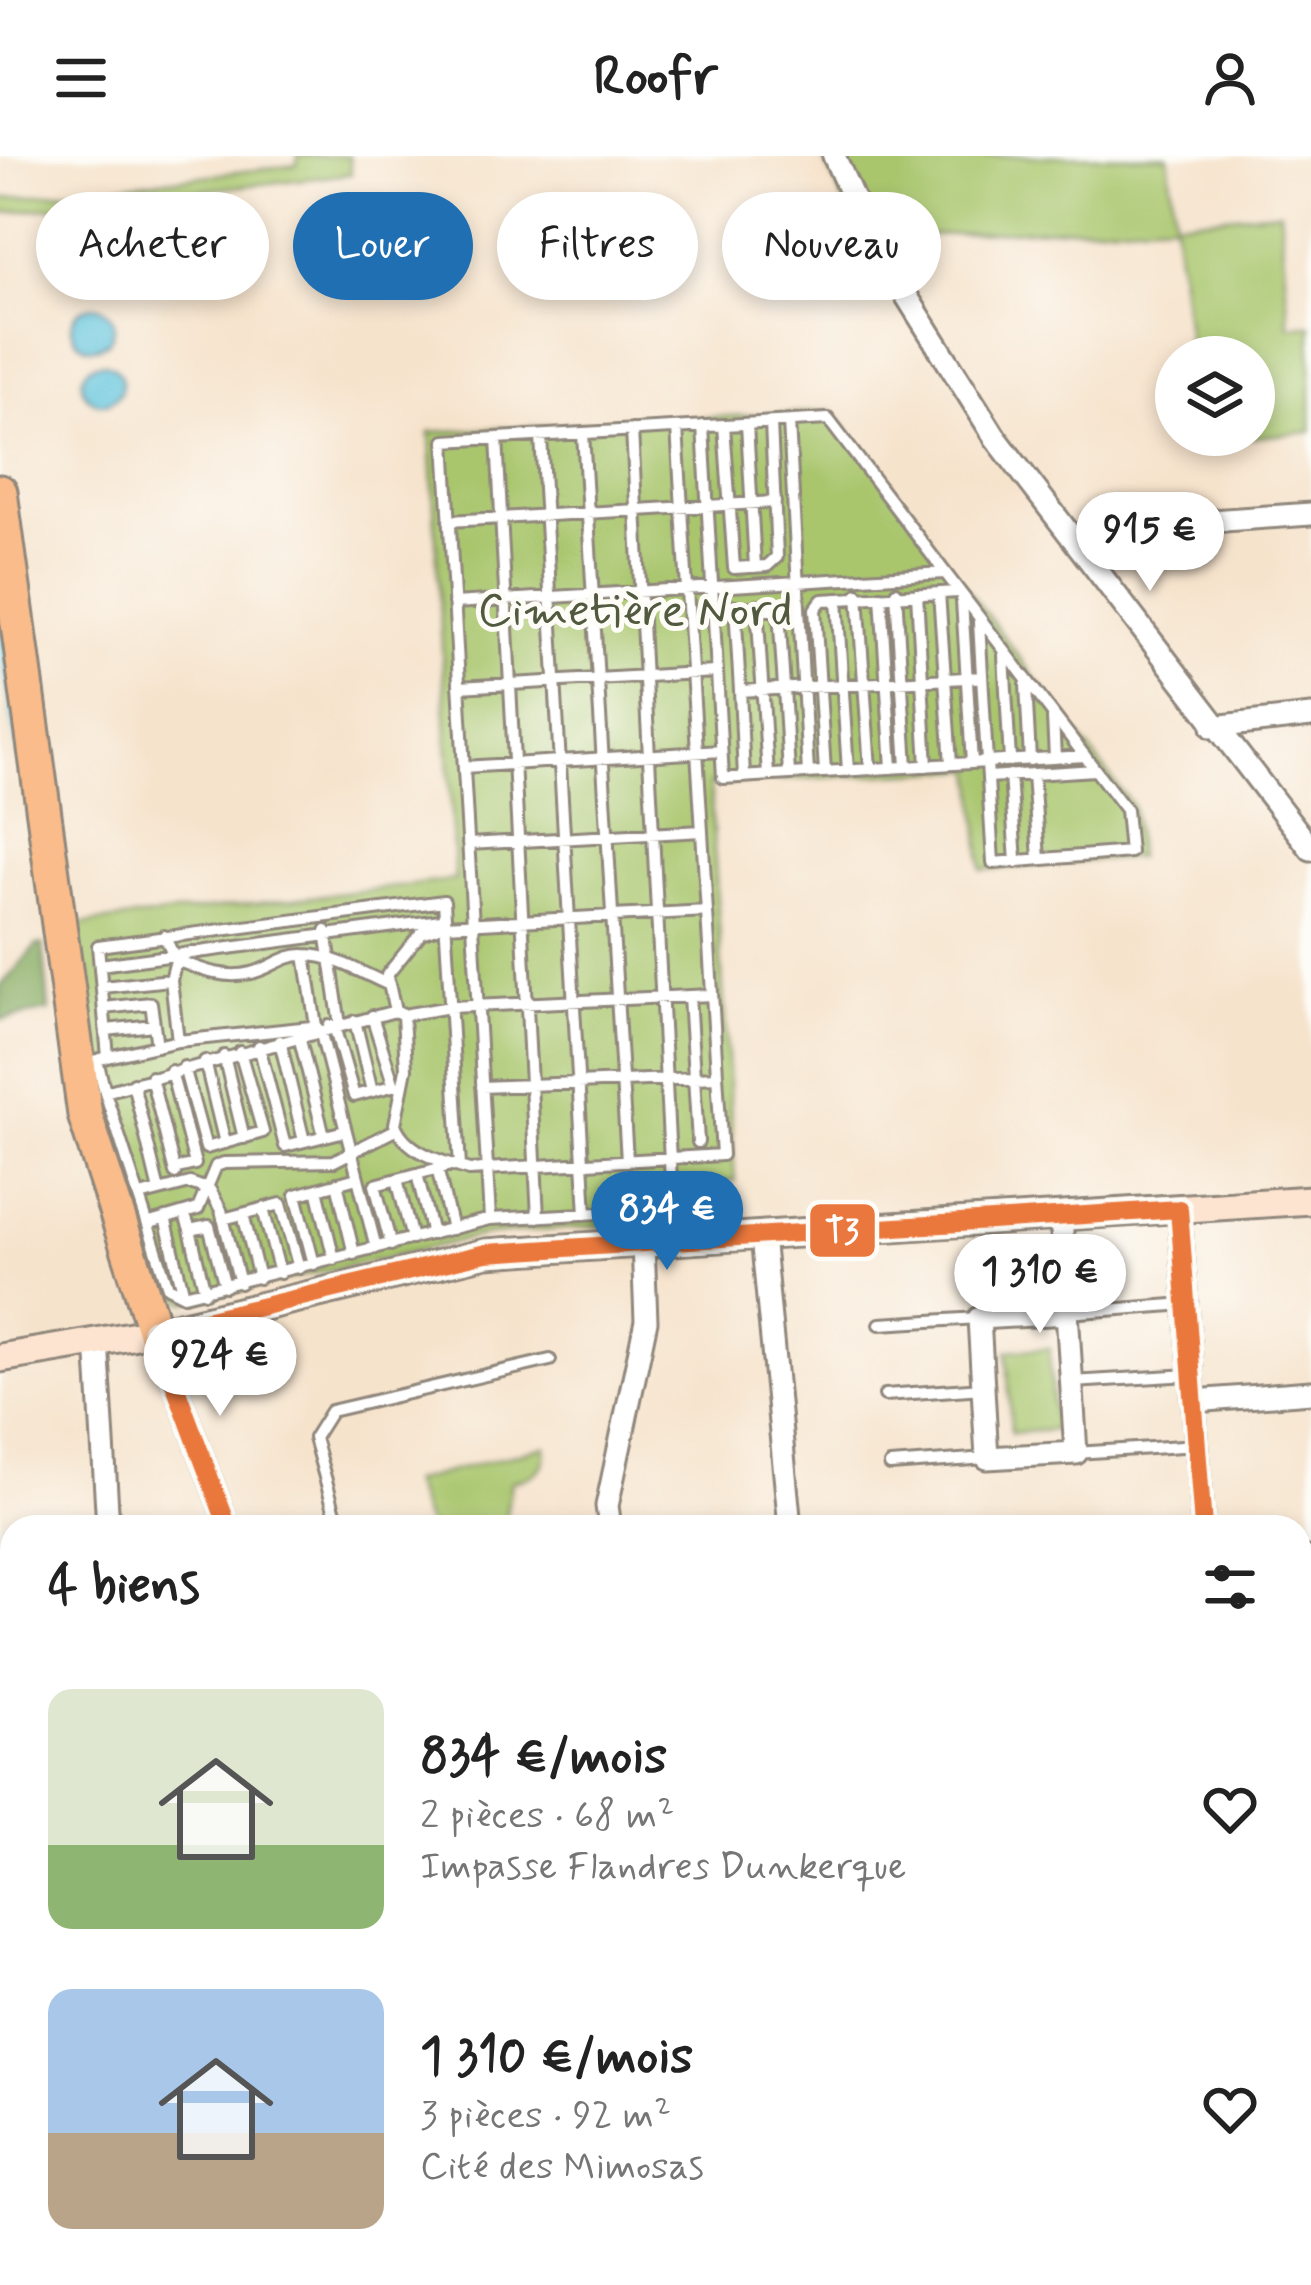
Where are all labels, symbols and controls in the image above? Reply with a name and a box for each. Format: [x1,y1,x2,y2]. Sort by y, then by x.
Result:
text: Roofr [593,43,718,114]
icon: menu [48,45,114,111]
icon: person [1197,45,1263,111]
chip: Acheter [36,192,269,300]
chip: Louer [293,192,473,300]
chip: Filtres [497,192,698,300]
chip: Nouveau [722,192,941,300]
map controls [1155,336,1275,456]
button: layers [1155,336,1275,456]
pin: 915 € [1066,492,1234,594]
text: 915 € [1103,505,1197,556]
park label: Cimetière Nord [478,580,792,643]
pin: 834 € [583,1171,751,1273]
text: 834 € [618,1184,716,1235]
line badge: T3 [808,1202,877,1259]
text: T3 [825,1211,859,1255]
pin: 1 310 € [929,1234,1151,1336]
text: 1 310 € [981,1247,1099,1298]
pin: 924 € [136,1317,304,1419]
text: 924 € [171,1330,269,1381]
text: 4 biens [48,1554,200,1620]
icon: filters [1197,1554,1263,1620]
text: 834 €/mois [420,1725,667,1791]
icon: home [144,1737,288,1881]
icon: heart [1197,1776,1263,1842]
text: 2 pièces · 68 m² [420,1791,674,1842]
text: Impasse Flandres Dunkerque [420,1842,906,1893]
text: 1 310 €/mois [420,2025,693,2091]
icon: home [144,2037,288,2181]
icon: heart [1197,2076,1263,2142]
text: 3 pièces · 92 m² [420,2091,671,2142]
text: Cité des Mimosas [420,2142,704,2193]

